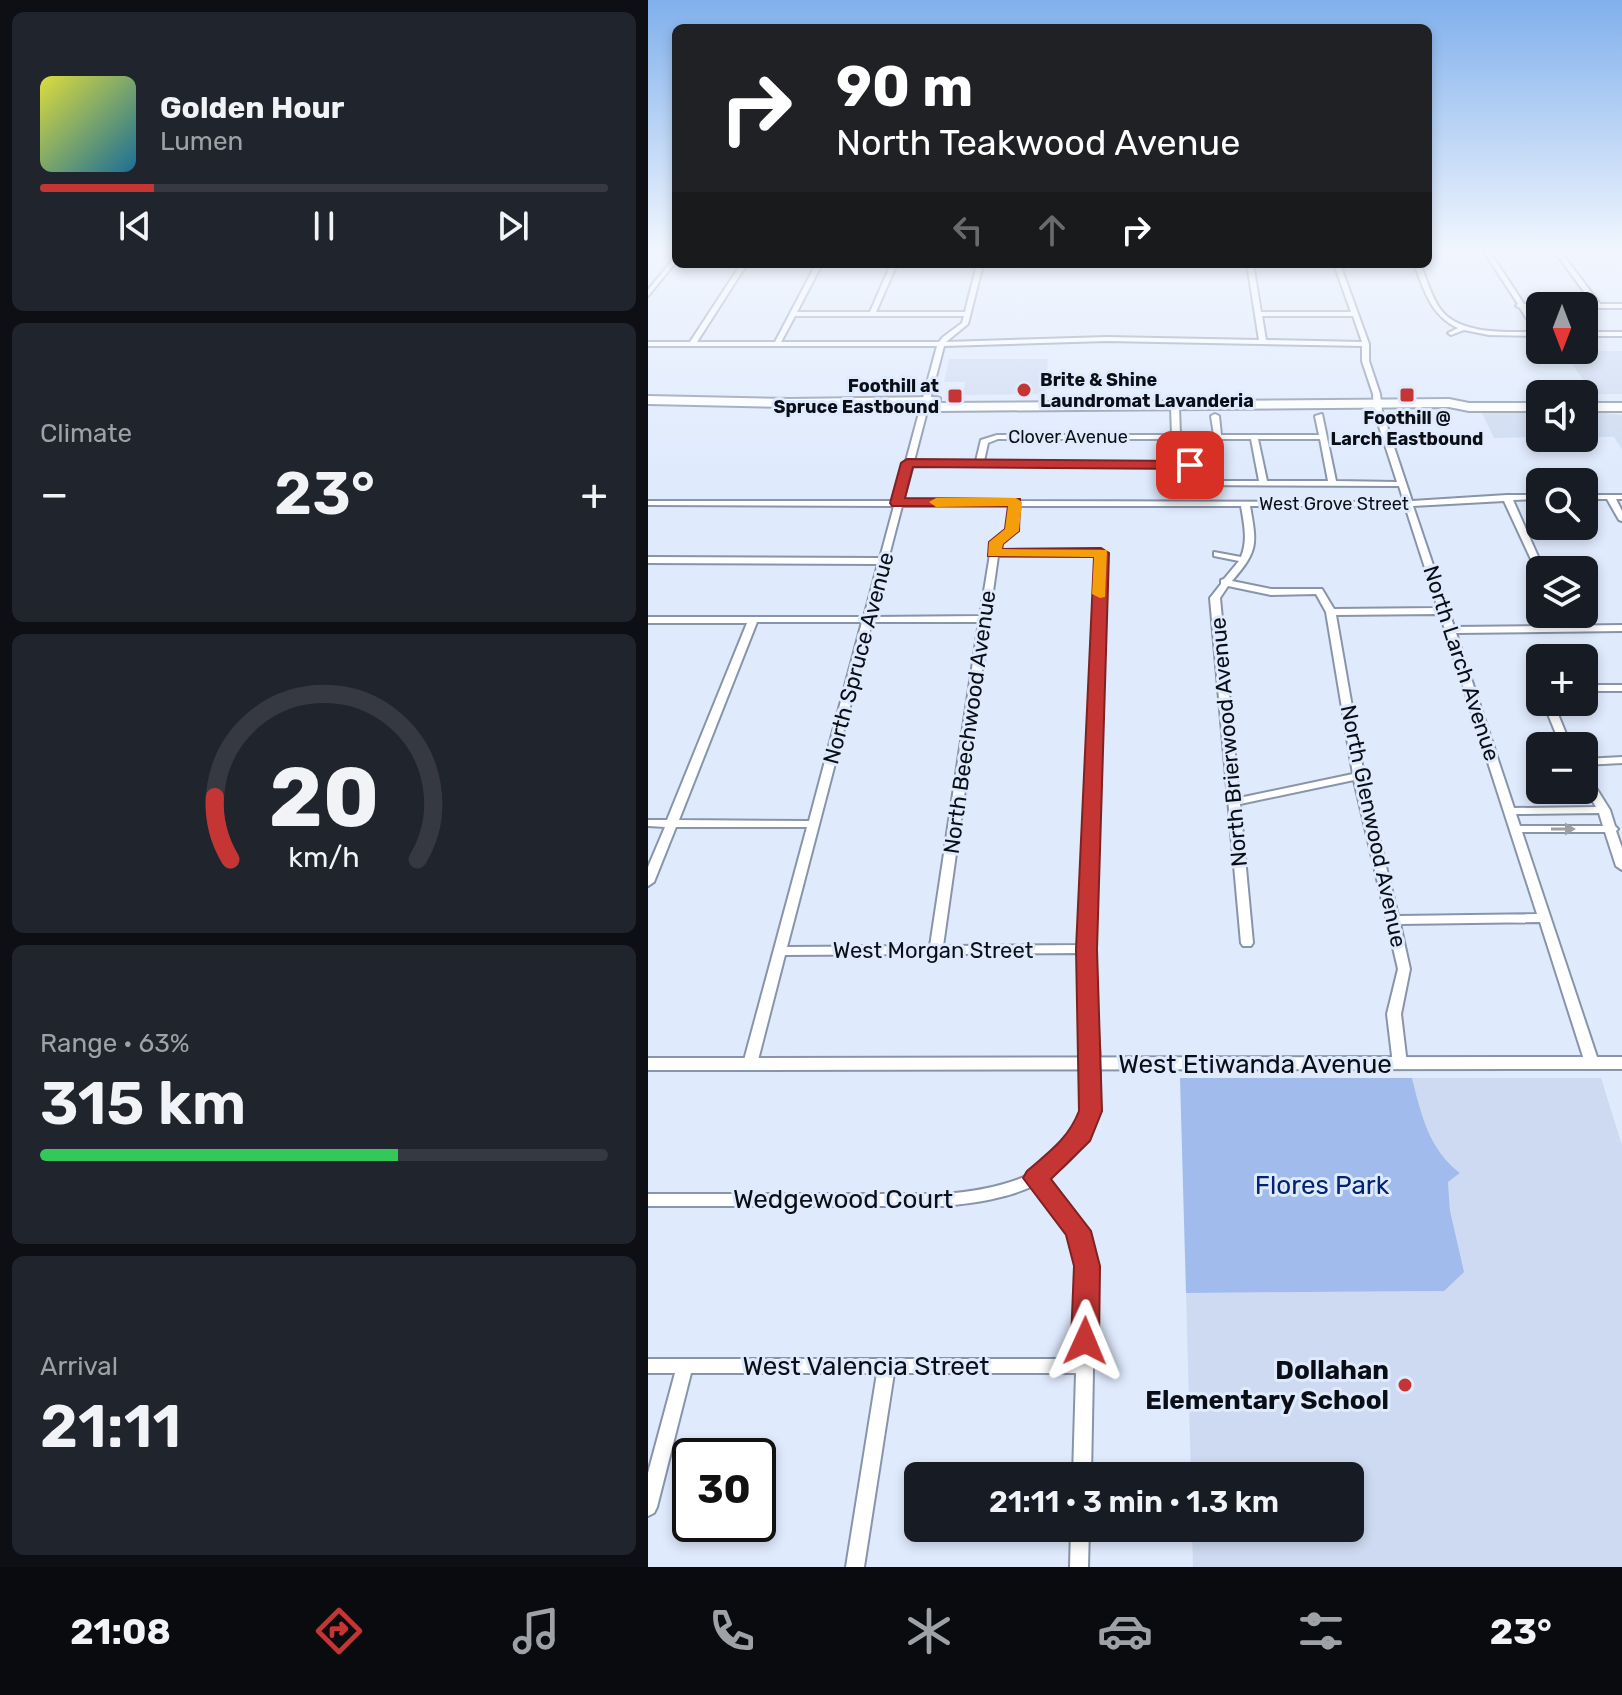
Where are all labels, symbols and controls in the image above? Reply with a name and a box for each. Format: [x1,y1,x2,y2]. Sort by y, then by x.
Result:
text: 90 m [836,54,973,120]
icon: right [704,56,808,160]
text: Golden Hour [160,90,344,126]
text: North Teakwood Avenue [836,121,1240,164]
text: Lumen [160,126,243,157]
icon: previous [113,204,157,248]
icon: pause [302,204,346,248]
icon: next [491,204,535,248]
icon: left [946,208,990,252]
icon: ahead [1030,208,1074,252]
icon: right [1114,208,1158,252]
north arrow [1526,292,1598,364]
map controls [1526,292,1598,804]
place label: Brite & Shine Laundromat Lavanderia [1040,369,1254,412]
place label: Foothill at Spruce Eastbound [774,375,939,418]
button: sound [1526,380,1598,452]
marker: Brite & Shine Laundromat Lavanderia [1015,381,1033,399]
marker: Foothill @ Larch Eastbound [1398,386,1416,404]
marker: Foothill at Spruce Eastbound [946,387,964,405]
place label: Foothill @ Larch Eastbound [1331,407,1483,450]
text: Climate [40,418,132,449]
street label: Clover Avenue [1008,426,1128,448]
pin [1156,431,1224,499]
icon: arrive [1168,443,1212,487]
text: 23° [274,458,375,529]
text: − [40,468,69,520]
text: + [581,468,608,520]
button: search [1526,468,1598,540]
street label: West Grove Street [1259,493,1409,515]
street label: North Spruce Avenue [817,549,900,767]
button: layers [1526,556,1598,628]
street label: North Larch Avenue [1417,562,1506,764]
street label: North Beechwood Avenue [938,589,1001,856]
street label: North Brierwood Avenue [1204,616,1253,868]
button: + [1526,644,1598,716]
street label: North Glenwood Avenue [1335,702,1412,950]
button: − [1526,732,1598,804]
text: 20 [269,747,379,846]
one-way arrow [1551,823,1576,835]
text: km/h [288,840,360,874]
street label: West Morgan Street [833,937,1034,964]
text: Range · 63% [40,1028,190,1059]
street label: West Etiwanda Avenue [1118,1049,1392,1080]
text: 315 km [40,1068,246,1139]
park label: Flores Park [1255,1170,1390,1201]
street label: Wedgewood Court [733,1184,953,1215]
position arrow [1043,1299,1127,1383]
text: Arrival [40,1351,118,1382]
street label: West Valencia Street [743,1351,990,1382]
place label: Dollahan Elementary School [1145,1355,1389,1416]
marker: Dollahan Elementary School [1396,1376,1414,1394]
text: 21:11 [40,1391,181,1462]
speed limit sign: 30 [672,1438,776,1542]
text: 21:11 · 3 min · 1.3 km [989,1484,1279,1520]
icon: directions [311,1603,367,1659]
icon: music [508,1603,564,1659]
icon: phone [704,1603,760,1659]
icon: climate [901,1603,957,1659]
icon: car [1097,1603,1153,1659]
icon: filters [1293,1603,1349,1659]
text: 21:08 [70,1610,171,1653]
text: 23° [1490,1610,1552,1653]

